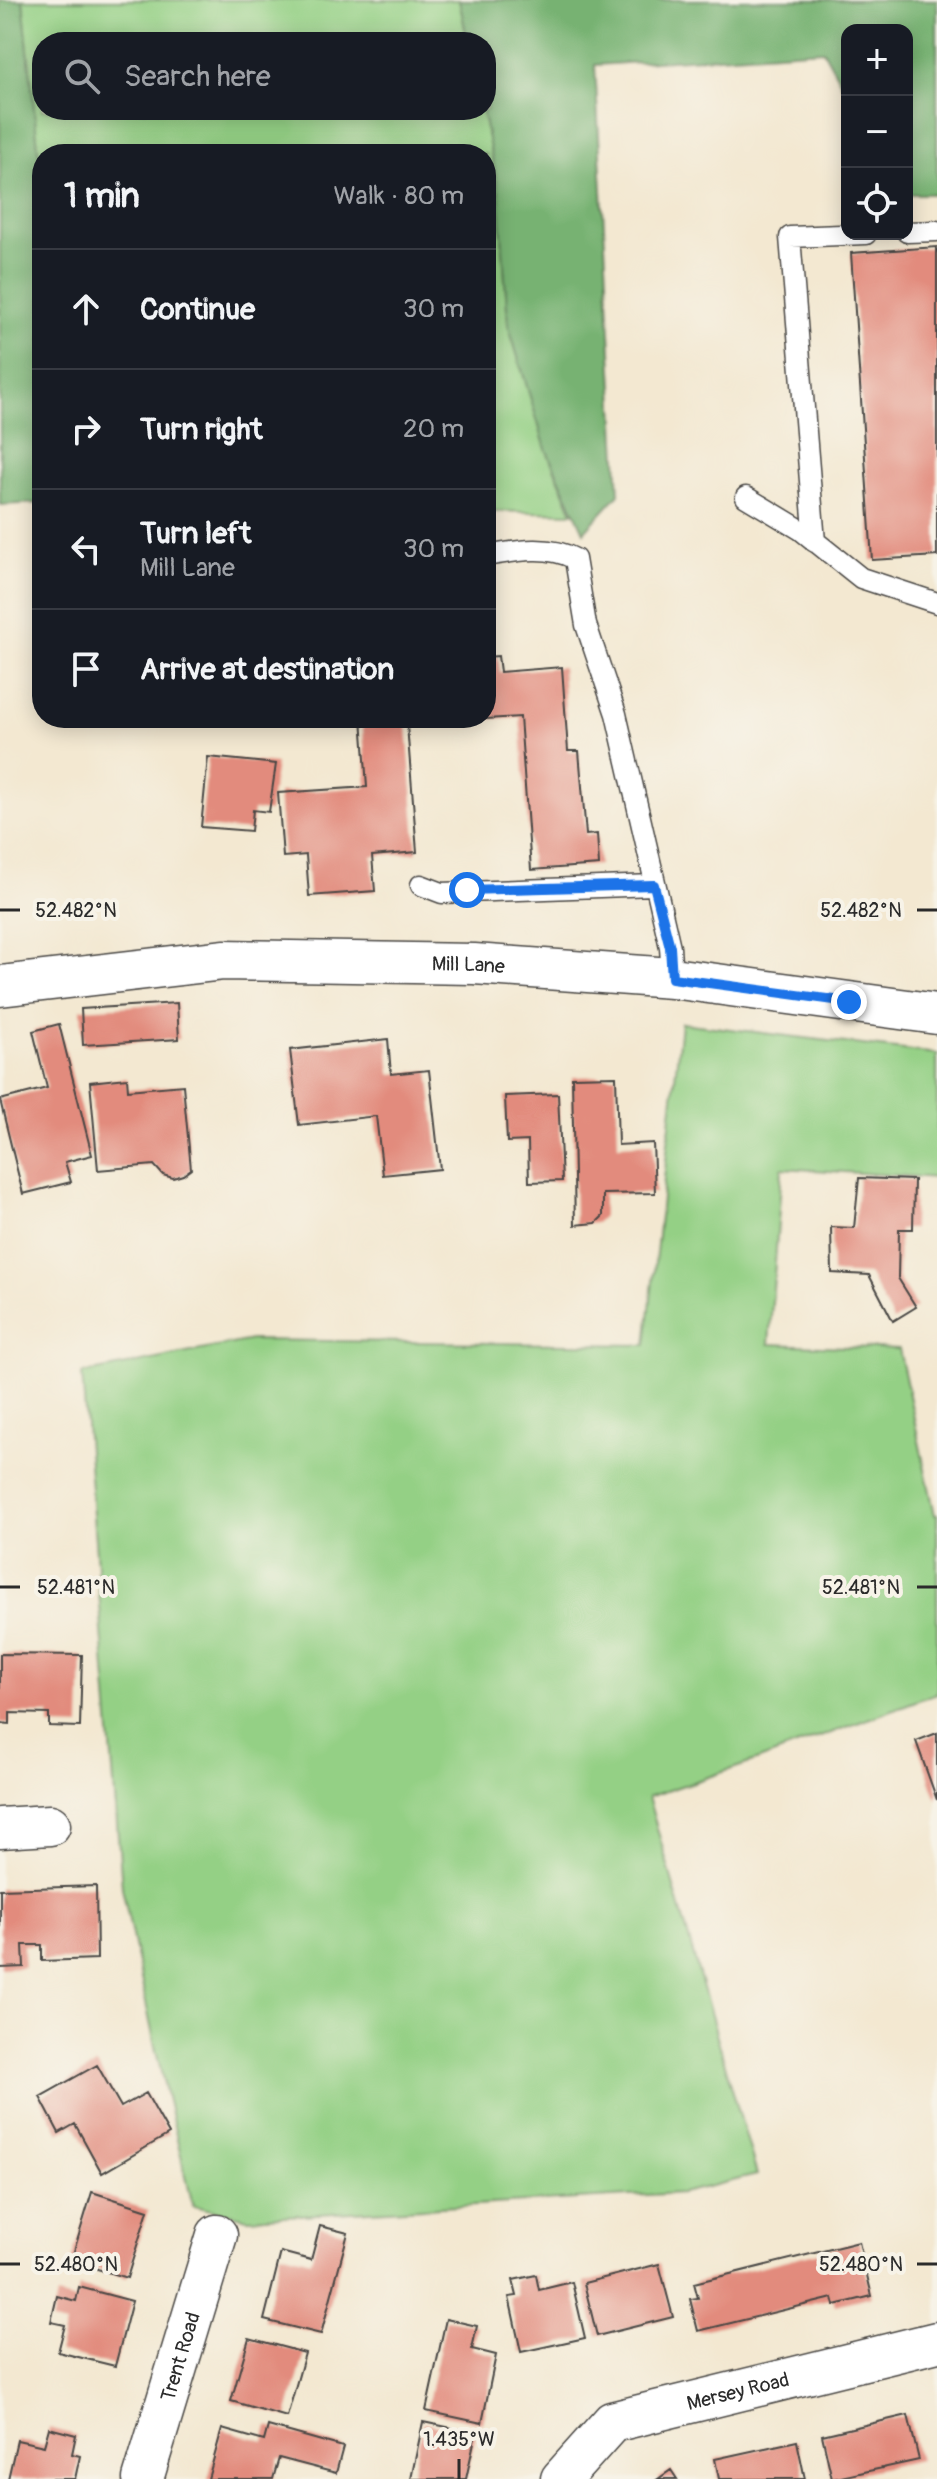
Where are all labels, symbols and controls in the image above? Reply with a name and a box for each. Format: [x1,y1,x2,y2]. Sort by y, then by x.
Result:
map controls [841,24,913,240]
button: + [841,24,913,96]
search box [32,32,496,120]
icon: search [60,54,104,98]
text: Search here [124,58,271,95]
button: − [841,96,913,168]
button: locate [841,168,913,240]
text: 1 min [64,175,140,218]
text: Walk · 80 m [333,180,464,212]
icon: ahead [64,287,108,331]
text: Continue [140,291,255,328]
text: 30 m [403,293,464,325]
icon: right [64,407,108,451]
text: Turn right [140,411,263,448]
text: 20 m [403,413,464,445]
text: Turn left [140,515,251,552]
icon: left [64,527,108,571]
text: 30 m [403,533,464,565]
text: Mill Lane [140,552,235,584]
icon: arrive [64,647,108,691]
text: Arrive at destination [140,651,394,688]
route start [449,872,485,908]
text: 52.482°N [35,898,117,923]
text: 52.482°N [820,898,902,923]
street label: Mill Lane [432,951,506,979]
route end [831,984,867,1020]
text: 52.481°N [37,1575,115,1600]
text: 52.481°N [822,1575,900,1600]
text: 52.480°N [34,2252,118,2277]
text: 52.480°N [819,2252,903,2277]
street label: Trent Road [155,2309,205,2404]
street label: Mersey Road [684,2366,792,2416]
text: 1.435°W [423,2427,495,2452]

